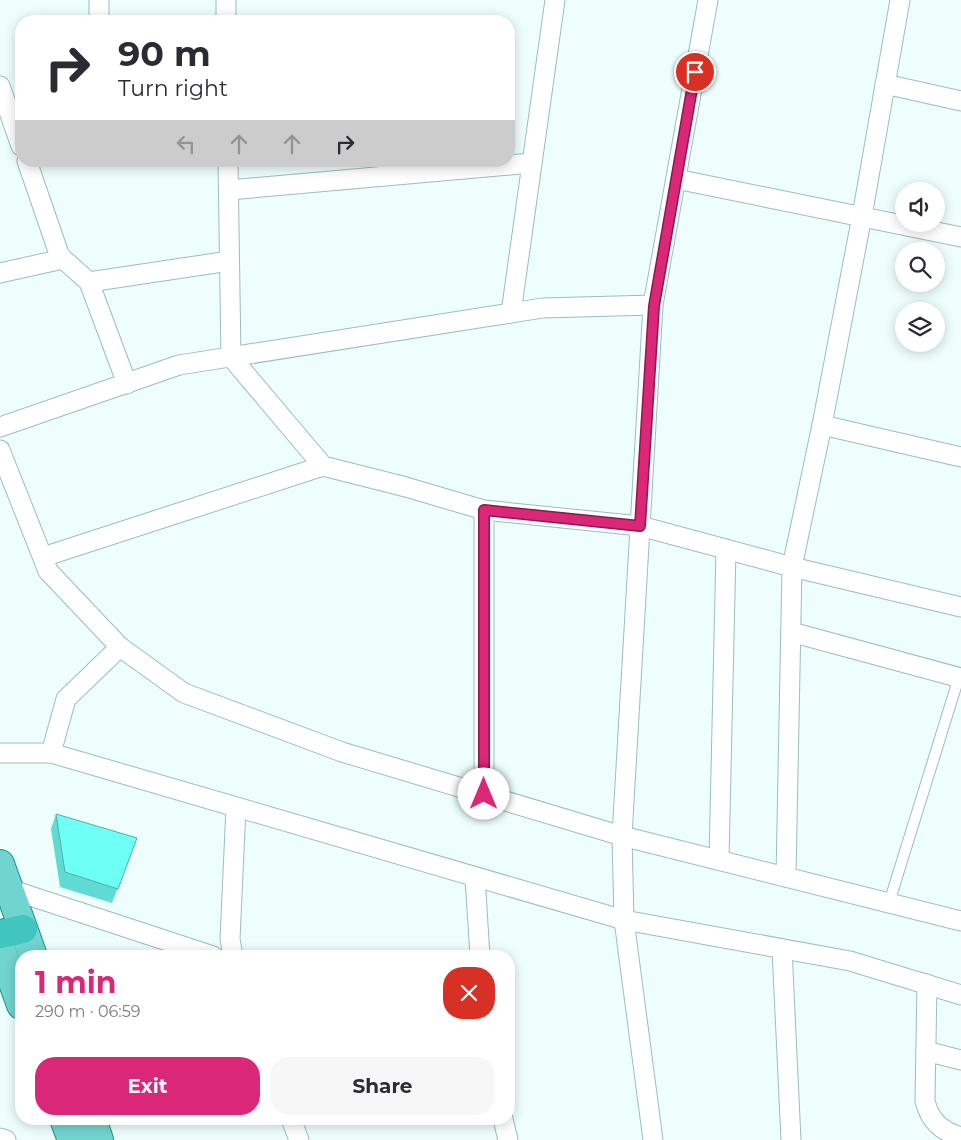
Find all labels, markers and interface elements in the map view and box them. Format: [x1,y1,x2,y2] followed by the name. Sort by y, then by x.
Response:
[118,32,211,75] text: 90 m
[35,35,100,100] icon: right
[674,51,716,93] pin
[681,58,709,86] icon: arrive
[118,75,228,102] text: Turn right
[172,130,200,158] icon: left
[225,130,253,158] icon: ahead
[278,130,306,158] icon: ahead
[331,130,359,158] icon: right
[895,182,945,352] map controls
[895,182,945,232] button: sound
[895,242,945,292] button: search
[895,302,945,352] button: layers
[457,767,509,819] position arrow
[35,964,116,1001] text: 1 min
[443,967,495,1019] button: close
[35,1002,141,1021] text: 290 m · 06:59
[35,1057,260,1115] button: Exit
[270,1057,495,1115] button: Share

